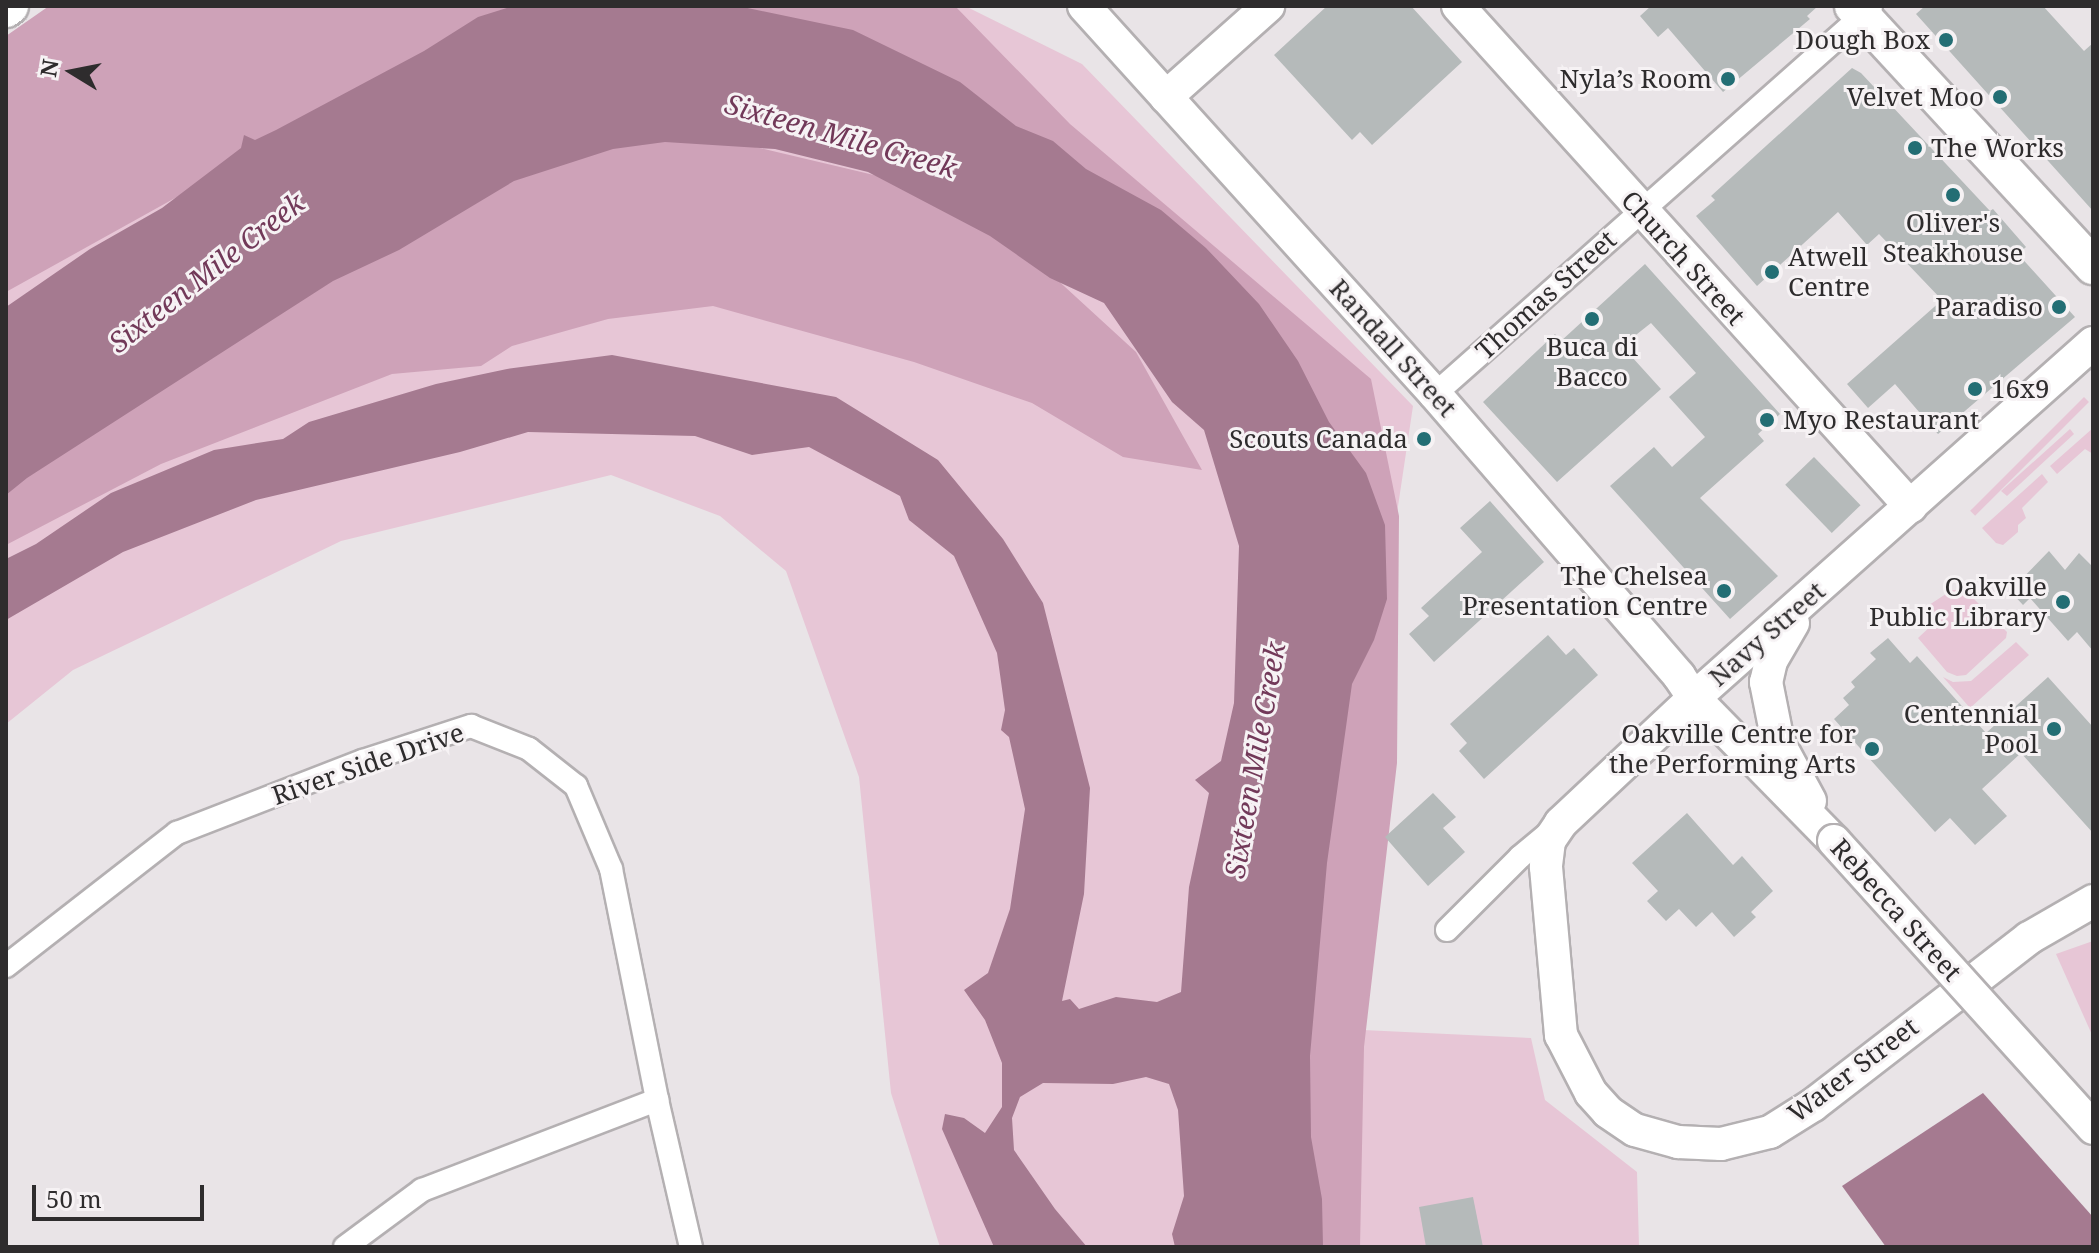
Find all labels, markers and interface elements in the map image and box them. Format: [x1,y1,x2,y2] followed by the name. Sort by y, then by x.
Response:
[1795,24,1930,56] place label: Dough Box
[1937,31,1955,49] marker: Dough Box
[32,32,112,112] north arrow
[32,57,65,79] text: N
[1559,63,1712,95] place label: Nyla’s Room
[1719,70,1737,88] marker: Nyla’s Room
[1847,81,1984,113] place label: Velvet Moo
[721,86,961,184] water label: Sixteen Mile Creek
[1991,88,2009,106] marker: Velvet Moo
[1931,132,2064,164] place label: The Works
[1906,139,1924,157] marker: The Works
[1615,184,1751,332] street label: Church Street
[101,185,311,359] water label: Sixteen Mile Creek
[1944,186,1962,204] marker: Oliver's Steakhouse
[1883,207,2023,268] place label: Oliver's Steakhouse
[1470,224,1622,366] street label: Thomas Street
[1788,241,1870,302] place label: Atwell Centre
[1763,263,1781,281] marker: Atwell Centre
[1323,273,1463,423] street label: Randall Street
[1935,291,2043,323] place label: Paradiso
[2050,298,2068,316] marker: Paradiso
[1583,310,1601,328] marker: Buca di Bacco
[1546,331,1638,392] place label: Buca di Bacco
[1991,373,2050,405] place label: 16x9
[1966,380,1984,398] marker: 16x9
[1783,404,1979,436] place label: Myo Restaurant
[1758,411,1776,429] marker: Myo Restaurant
[1229,423,1408,455] place label: Scouts Canada
[1415,430,1433,448] marker: Scouts Canada
[1462,560,1708,622] place label: The Chelsea Presentation Centre
[1869,571,2047,632] place label: Oakville Public Library
[1703,575,1831,693] street label: Navy Street
[1715,582,1733,600] marker: The Chelsea Presentation Centre
[2054,593,2072,611] marker: Oakville Public Library
[1217,639,1291,881] water label: Sixteen Mile Creek
[1904,698,2038,760] place label: Centennial Pool
[268,717,468,811] street label: River Side Drive
[1609,718,1856,780] place label: Oakville Centre for the Performing Arts
[2045,720,2063,738] marker: Centennial Pool
[1863,740,1881,758] marker: Oakville Centre for the Performing Arts
[1824,833,1968,987] street label: Rebecca Street
[1782,1011,1924,1129] street label: Water Street
[36,1169,208,1219] scale bar
[46,1182,102,1215] text: 50 m

